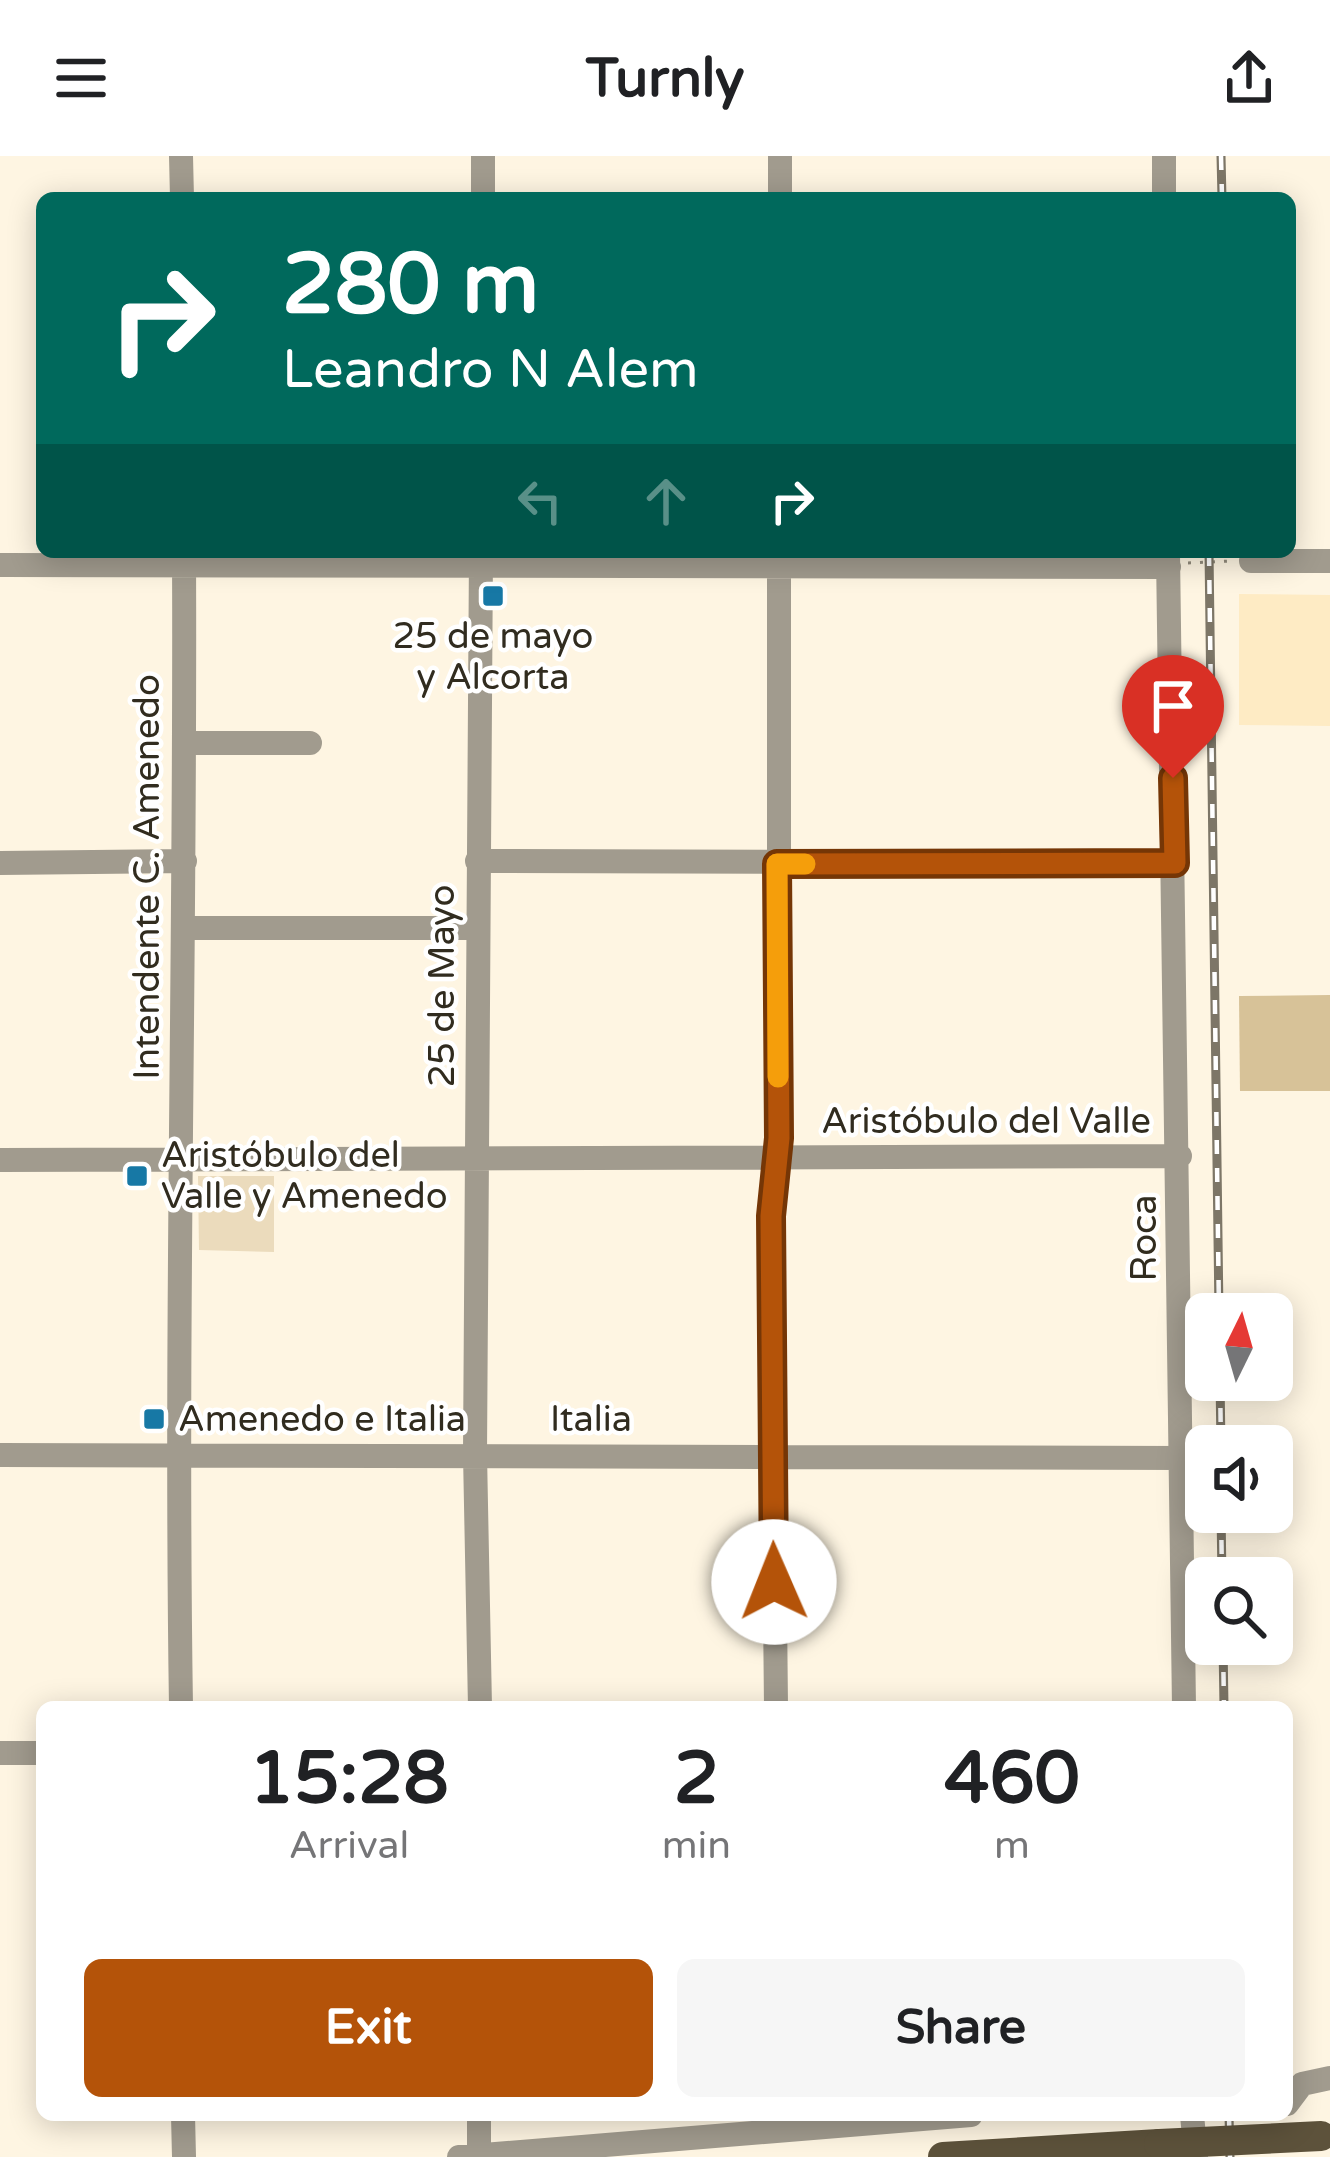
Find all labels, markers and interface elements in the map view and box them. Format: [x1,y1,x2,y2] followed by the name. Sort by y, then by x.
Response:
[48,45,114,111] icon: menu
[1216,45,1282,111] icon: share
[586,46,744,111] text: Turnly
[282,235,539,336] text: 280 m
[84,240,240,396] icon: right
[282,337,699,402] text: Leandro N Alem
[507,468,573,534] icon: left
[633,468,699,534] icon: ahead
[759,468,825,534] icon: right
[480,583,506,609] marker: 25 de mayo y Alcorta
[393,615,593,699] place label: 25 de mayo y Alcorta
[1122,655,1224,778] pin
[1140,673,1206,739] icon: arrive
[126,674,169,1080] street label: Intendente C. Amenedo
[421,885,464,1087] street label: 25 de Mayo
[821,1100,1151,1143] street label: Aristóbulo del Valle
[161,1134,448,1218] place label: Aristóbulo del Valle y Amenedo
[124,1163,150,1189] marker: Aristóbulo del Valle y Amenedo
[1123,1195,1166,1281] street label: Roca
[1185,1293,1293,1401] north arrow
[1185,1293,1293,1665] map controls
[178,1398,466,1441] place label: Amenedo e Italia
[550,1398,632,1441] street label: Italia
[141,1406,167,1432] marker: Amenedo e Italia
[1185,1425,1293,1533] button: sound
[711,1519,837,1645] position arrow
[1185,1557,1293,1665] button: search
[249,1736,449,1823] text: 15:28
[674,1736,719,1823] text: 2
[944,1736,1080,1823] text: 460
[289,1822,409,1869] text: Arrival
[662,1822,731,1869] text: min
[994,1822,1030,1869] text: m
[84,1959,653,2097] button: Exit
[677,1959,1245,2097] button: Share

